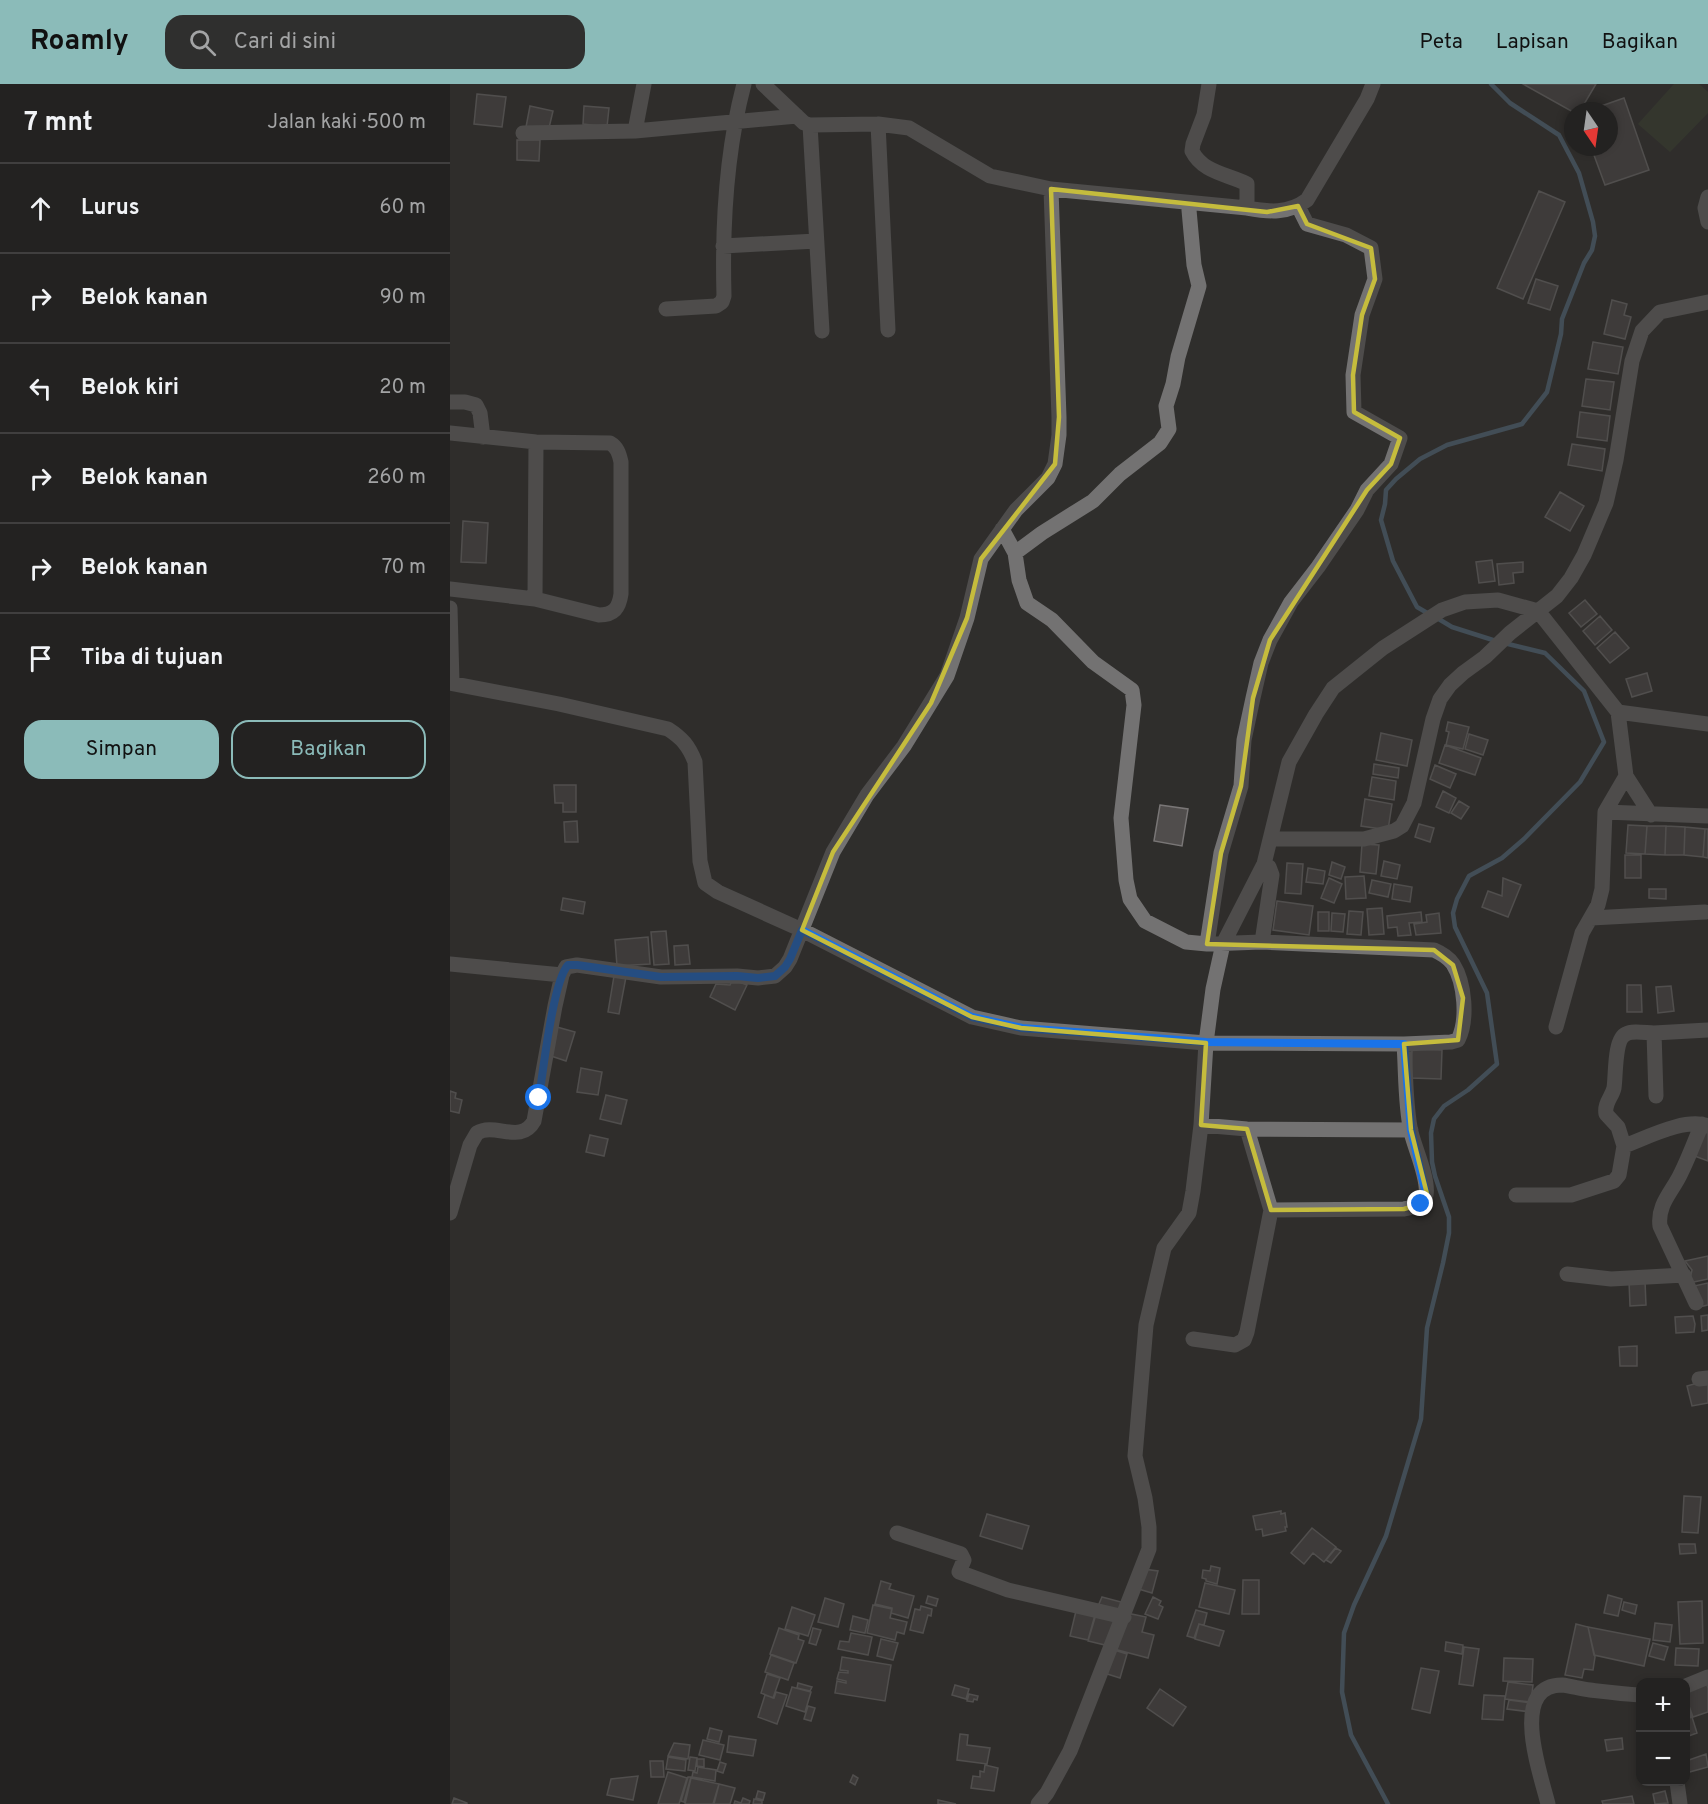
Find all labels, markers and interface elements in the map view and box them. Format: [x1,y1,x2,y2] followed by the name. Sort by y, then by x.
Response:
[165,15,585,69] search box
[30,24,129,60] text: Roamly
[186,26,219,59] icon: search
[234,29,336,56] text: Cari di sini
[1420,29,1463,56] text: Peta
[1496,29,1569,56] text: Lapisan
[1602,29,1678,56] text: Bagikan
[1564,102,1618,156] north arrow
[24,107,93,140] text: 7 mnt
[267,110,426,136] text: Jalan kaki · 500 m
[24,192,57,225] icon: ahead
[81,195,140,222] text: Lurus
[380,195,426,221] text: 60 m
[24,282,57,315] icon: right
[81,285,208,312] text: Belok kanan
[380,285,426,311] text: 90 m
[24,372,57,405] icon: left
[81,375,179,402] text: Belok kiri
[379,375,426,401] text: 20 m
[24,462,57,495] icon: right
[81,465,208,492] text: Belok kanan
[367,465,426,491] text: 260 m
[24,552,57,585] icon: right
[81,555,208,582] text: Belok kanan
[382,555,426,581] text: 70 m
[24,642,57,675] icon: arrive
[81,645,223,672] text: Tiba di tujuan
[24,720,219,779] button: Simpan
[231,720,426,779] button: Bagikan
[525,1084,551,1110] route start
[1407,1190,1433,1216] route end
[1636,1678,1690,1786] map controls
[1636,1678,1690,1732] button: +
[1636,1732,1690,1786] button: −

